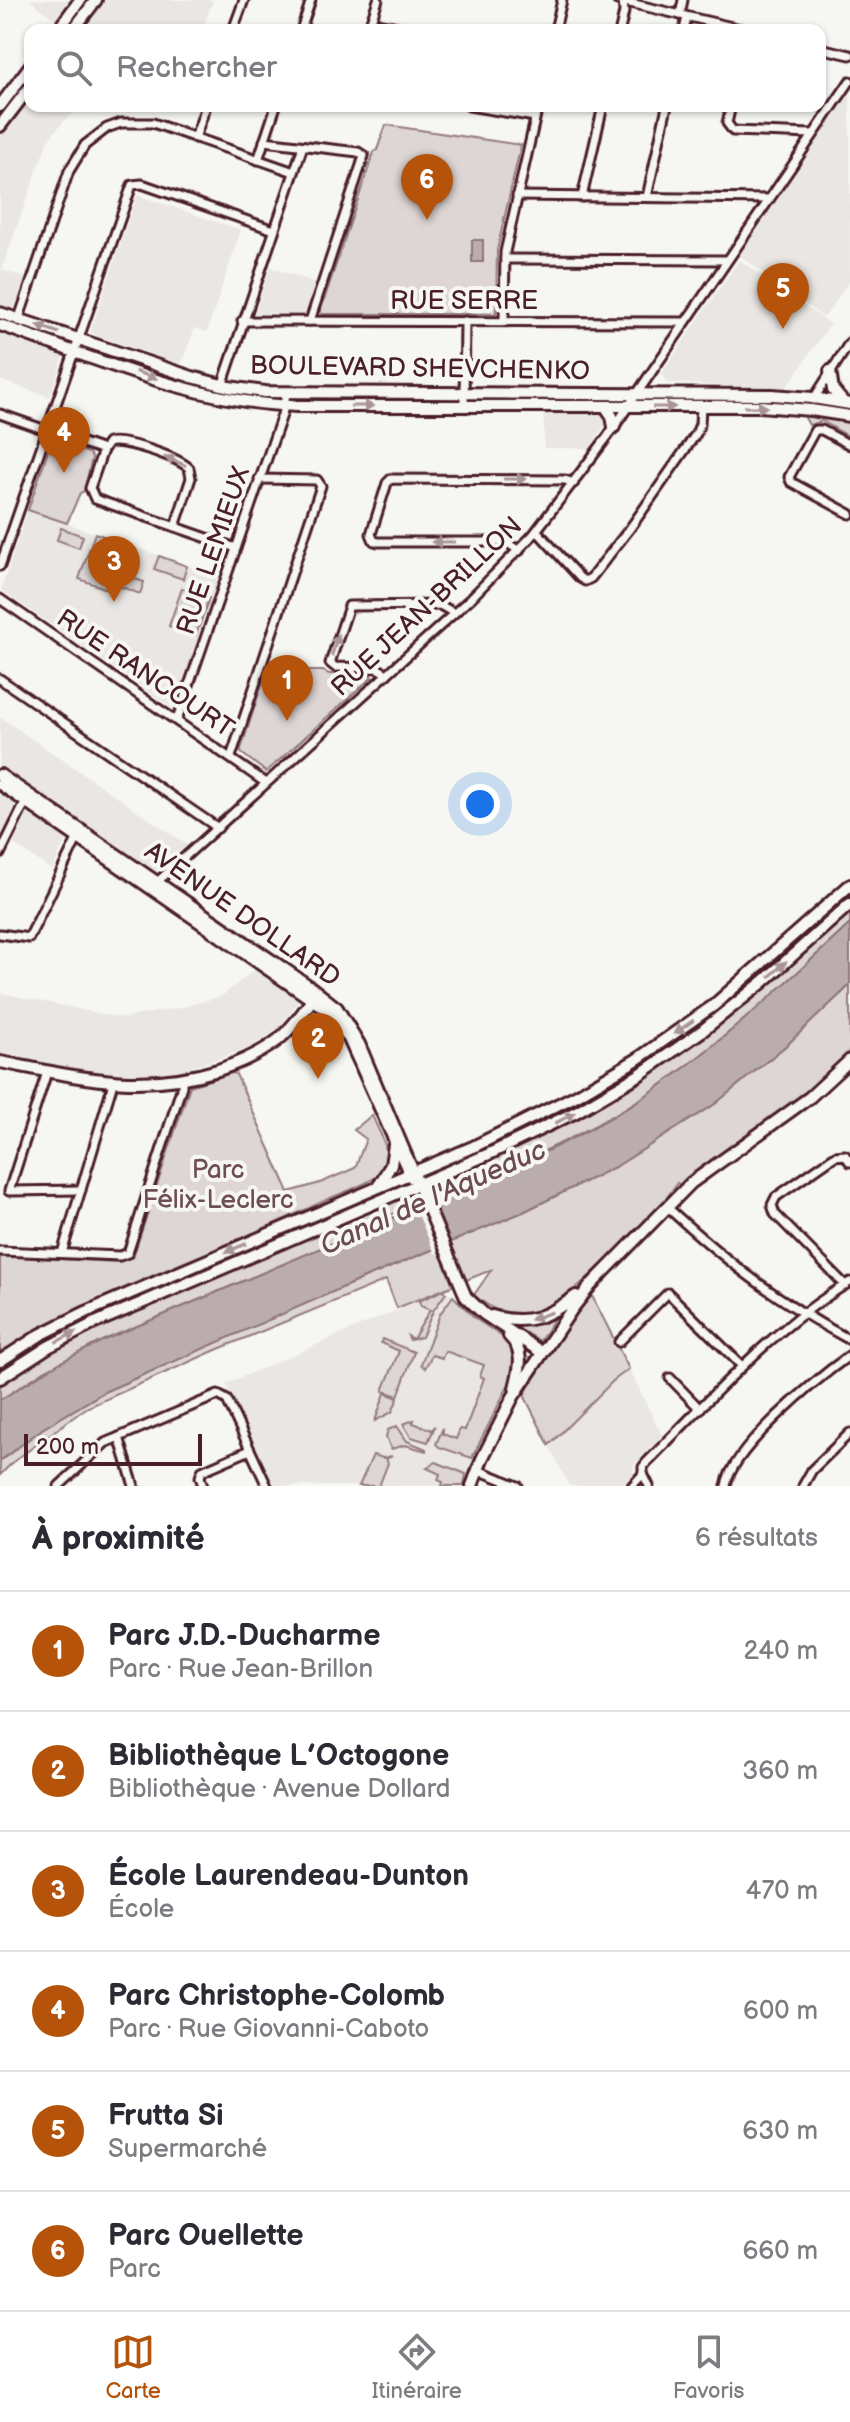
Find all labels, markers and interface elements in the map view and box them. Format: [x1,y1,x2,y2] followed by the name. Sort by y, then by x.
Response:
[24,24,826,112] search box
[52,46,96,90] icon: search
[116,50,277,86] text: Rechercher
[401,154,453,220] pin: 6
[757,263,809,329] pin: 5
[390,286,538,317] street label: RUE SERRE
[36,322,60,335] one-way arrow
[250,351,590,387] street label: BOULEVARD SHEVCHENKO
[134,370,158,382] one-way arrow
[350,400,375,412] one-way arrow
[744,400,769,413] one-way arrow
[652,401,677,413] one-way arrow
[38,407,90,473] pin: 4
[163,455,187,468] one-way arrow
[171,463,257,639] street label: RUE LEMIEUX
[503,473,528,485] one-way arrow
[325,511,529,703] street label: RUE JEAN-BRILLON
[88,536,140,602] pin: 3
[430,536,455,548] one-way arrow
[51,603,240,745] street label: RUE RANCOURT
[329,633,341,657] one-way arrow
[261,655,313,721] pin: 1
[460,784,500,824] your location
[138,836,346,994] street label: AVENUE DOLLARD
[768,961,787,979] one-way arrow
[292,1013,344,1079] pin: 2
[674,1019,695,1034] one-way arrow
[554,1111,576,1125] one-way arrow
[315,1133,551,1263] water label: Canal de l'Aqueduc
[142,1155,294,1216] park label: Parc Félix-Leclerc
[224,1241,248,1254] one-way arrow
[529,1311,553,1323] one-way arrow
[55,1331,78,1344] one-way arrow
[24,1430,202,1466] scale bar
[36,1434,99,1461] text: 200 m
[32,1518,205,1559] text: À proximité
[695,1523,818,1554] text: 6 résultats
[108,1618,380,1654] text: Parc J.D.-Ducharme
[53,1636,63,1667] text: 1
[743,1636,818,1667] text: 240 m
[108,1654,373,1685] text: Parc · Rue Jean-Brillon
[108,1738,449,1774] text: Bibliothèque L’Octogone
[50,1756,66,1787] text: 2
[742,1756,818,1787] text: 360 m
[108,1774,450,1805] text: Bibliothèque · Avenue Dollard
[108,1858,469,1894] text: École Laurendeau-Dunton
[50,1876,66,1907] text: 3
[746,1876,818,1907] text: 470 m
[108,1894,174,1925] text: École
[108,1978,445,2014] text: Parc Christophe-Colomb
[50,1996,66,2027] text: 4
[743,1996,818,2027] text: 600 m
[108,2014,429,2045] text: Parc · Rue Giovanni-Caboto
[108,2098,224,2134] text: Frutta Si
[50,2116,66,2147] text: 5
[742,2116,818,2147] text: 630 m
[108,2134,267,2165] text: Supermarché
[108,2218,304,2254] text: Parc Ouellette
[50,2236,66,2267] text: 6
[742,2236,818,2267] text: 660 m
[108,2254,161,2285] text: Parc
[105,2330,161,2405] tab: Carte
[372,2330,462,2405] tab: Itinéraire
[673,2330,745,2405] tab: Favoris

